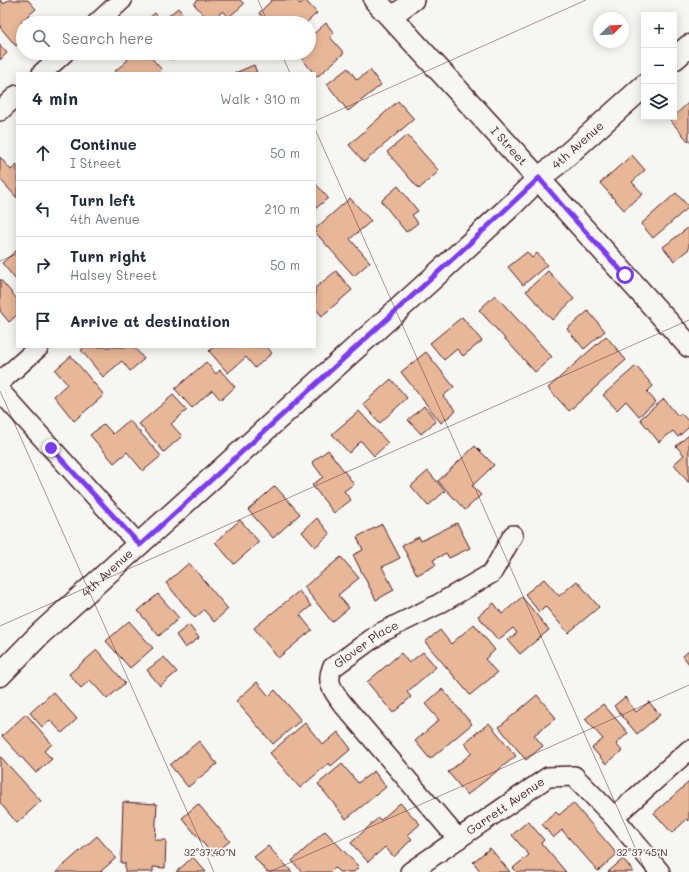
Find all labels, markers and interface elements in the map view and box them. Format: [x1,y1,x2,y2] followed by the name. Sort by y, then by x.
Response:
[593,12,629,48] north arrow
[641,12,677,120] map controls
[641,12,677,48] button: +
[16,16,316,60] search box
[30,27,52,49] icon: search
[62,28,153,48] text: Search here
[641,48,677,84] button: −
[641,84,677,120] button: layers
[32,87,78,109] text: 4 min
[220,90,300,107] text: Walk · 310 m
[548,117,606,172] street label: 4th Avenue
[488,123,531,168] street label: I Street
[70,134,137,154] text: Continue
[32,142,54,164] icon: ahead
[270,144,300,161] text: 50 m
[70,154,121,171] text: I Street
[70,190,135,210] text: Turn left
[32,198,54,220] icon: left
[264,200,300,217] text: 210 m
[70,210,140,227] text: 4th Avenue
[70,246,147,266] text: Turn right
[32,254,54,276] icon: right
[270,256,300,273] text: 50 m
[70,266,157,283] text: Halsey Street
[616,266,634,284] route start
[32,310,54,332] icon: arrive
[70,311,230,331] text: Arrive at destination
[42,439,60,457] route end
[77,545,136,600] street label: 4th Avenue
[330,616,401,671] street label: Glover Place
[463,773,547,838] street label: Garrett Avenue
[184,845,236,859] text: 32°37'40"N
[616,845,668,859] text: 32°37'45"N

